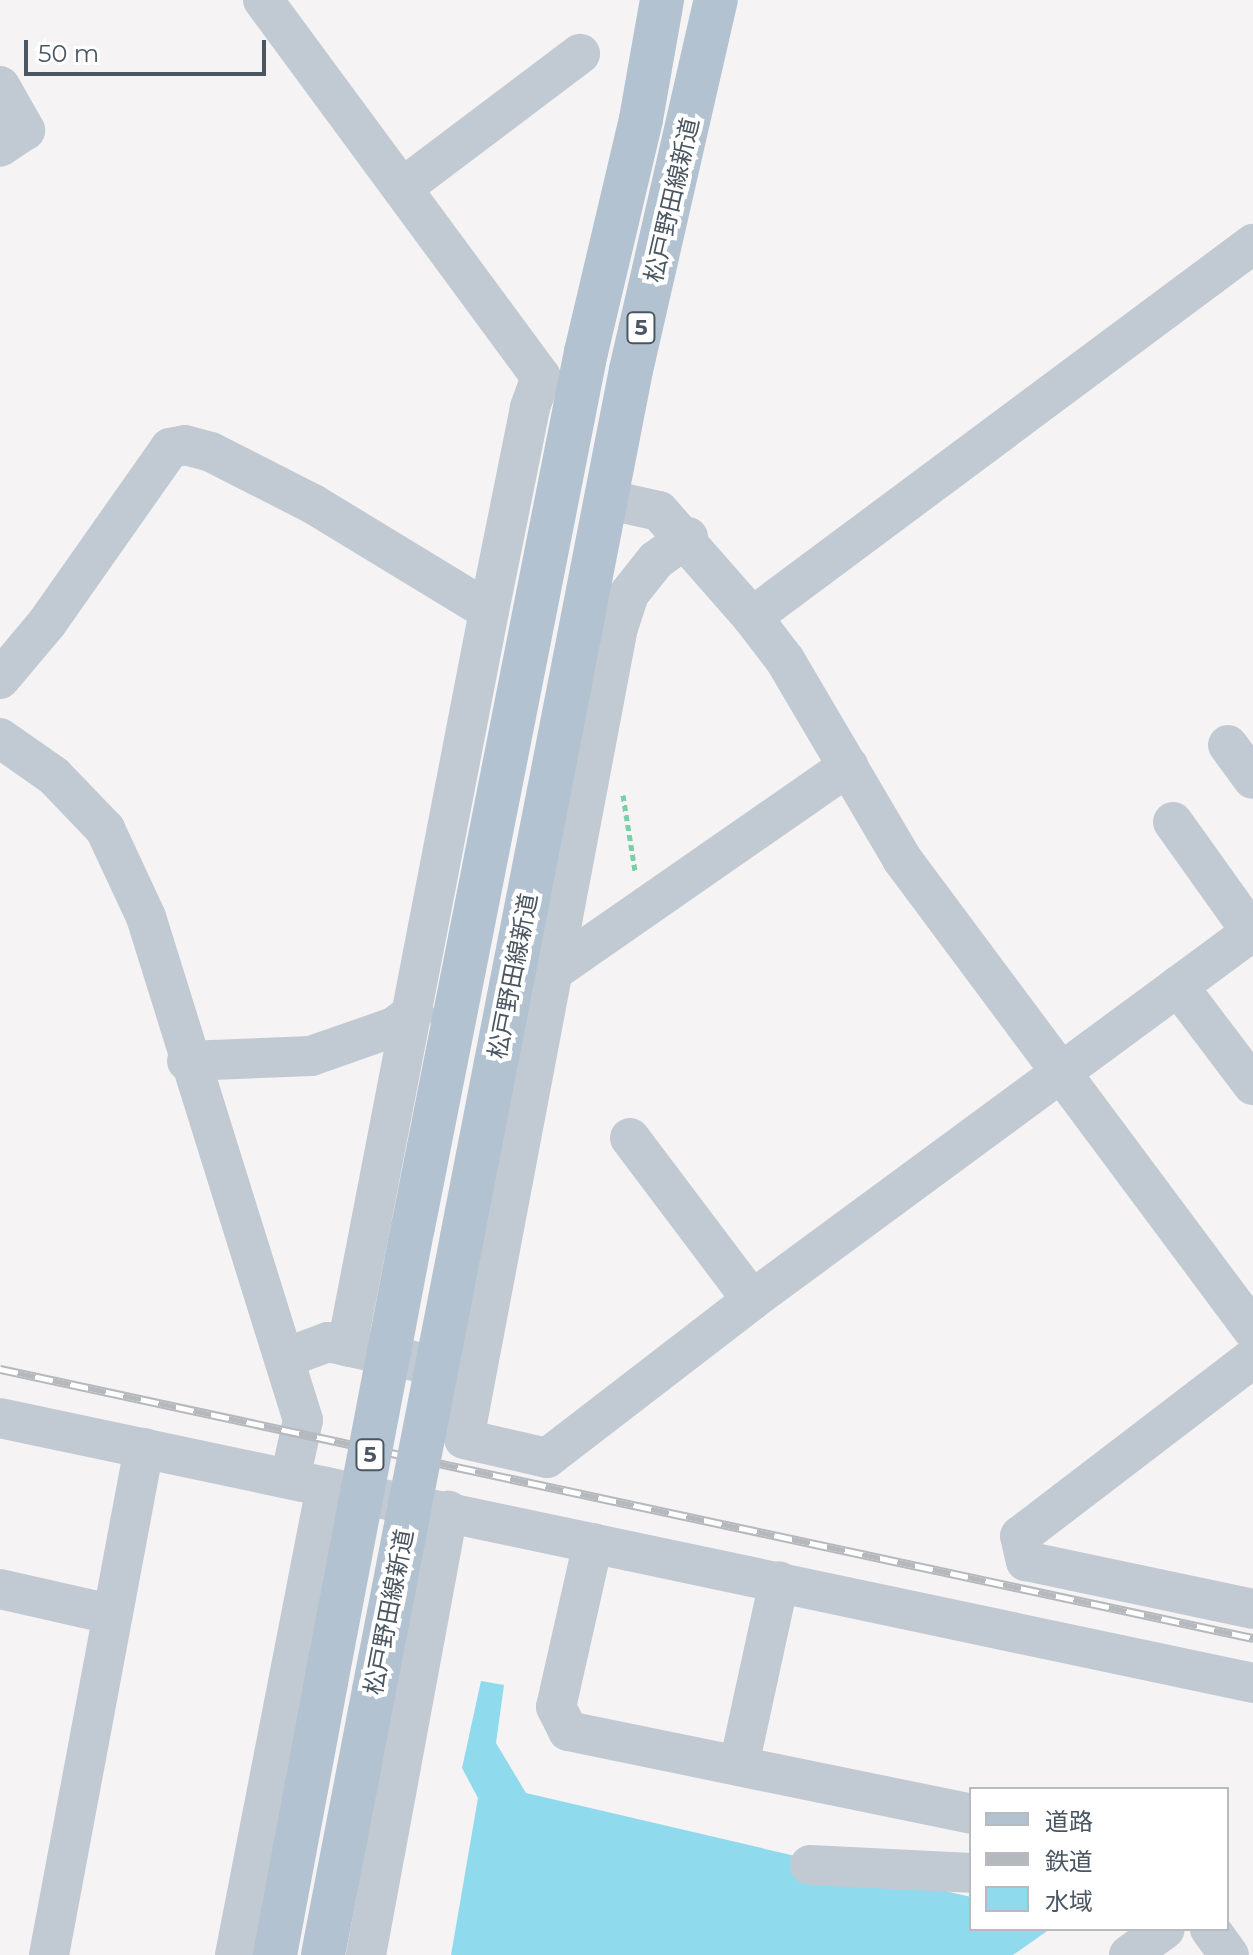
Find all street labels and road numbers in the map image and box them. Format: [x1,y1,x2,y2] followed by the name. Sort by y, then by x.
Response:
[639,115,705,285] street label: 松戸野田線新道
[625,310,657,346] road number: 5
[483,891,543,1061] street label: 松戸野田線新道
[354,1437,386,1473] road number: 5
[359,1527,419,1697] street label: 松戸野田線新道

